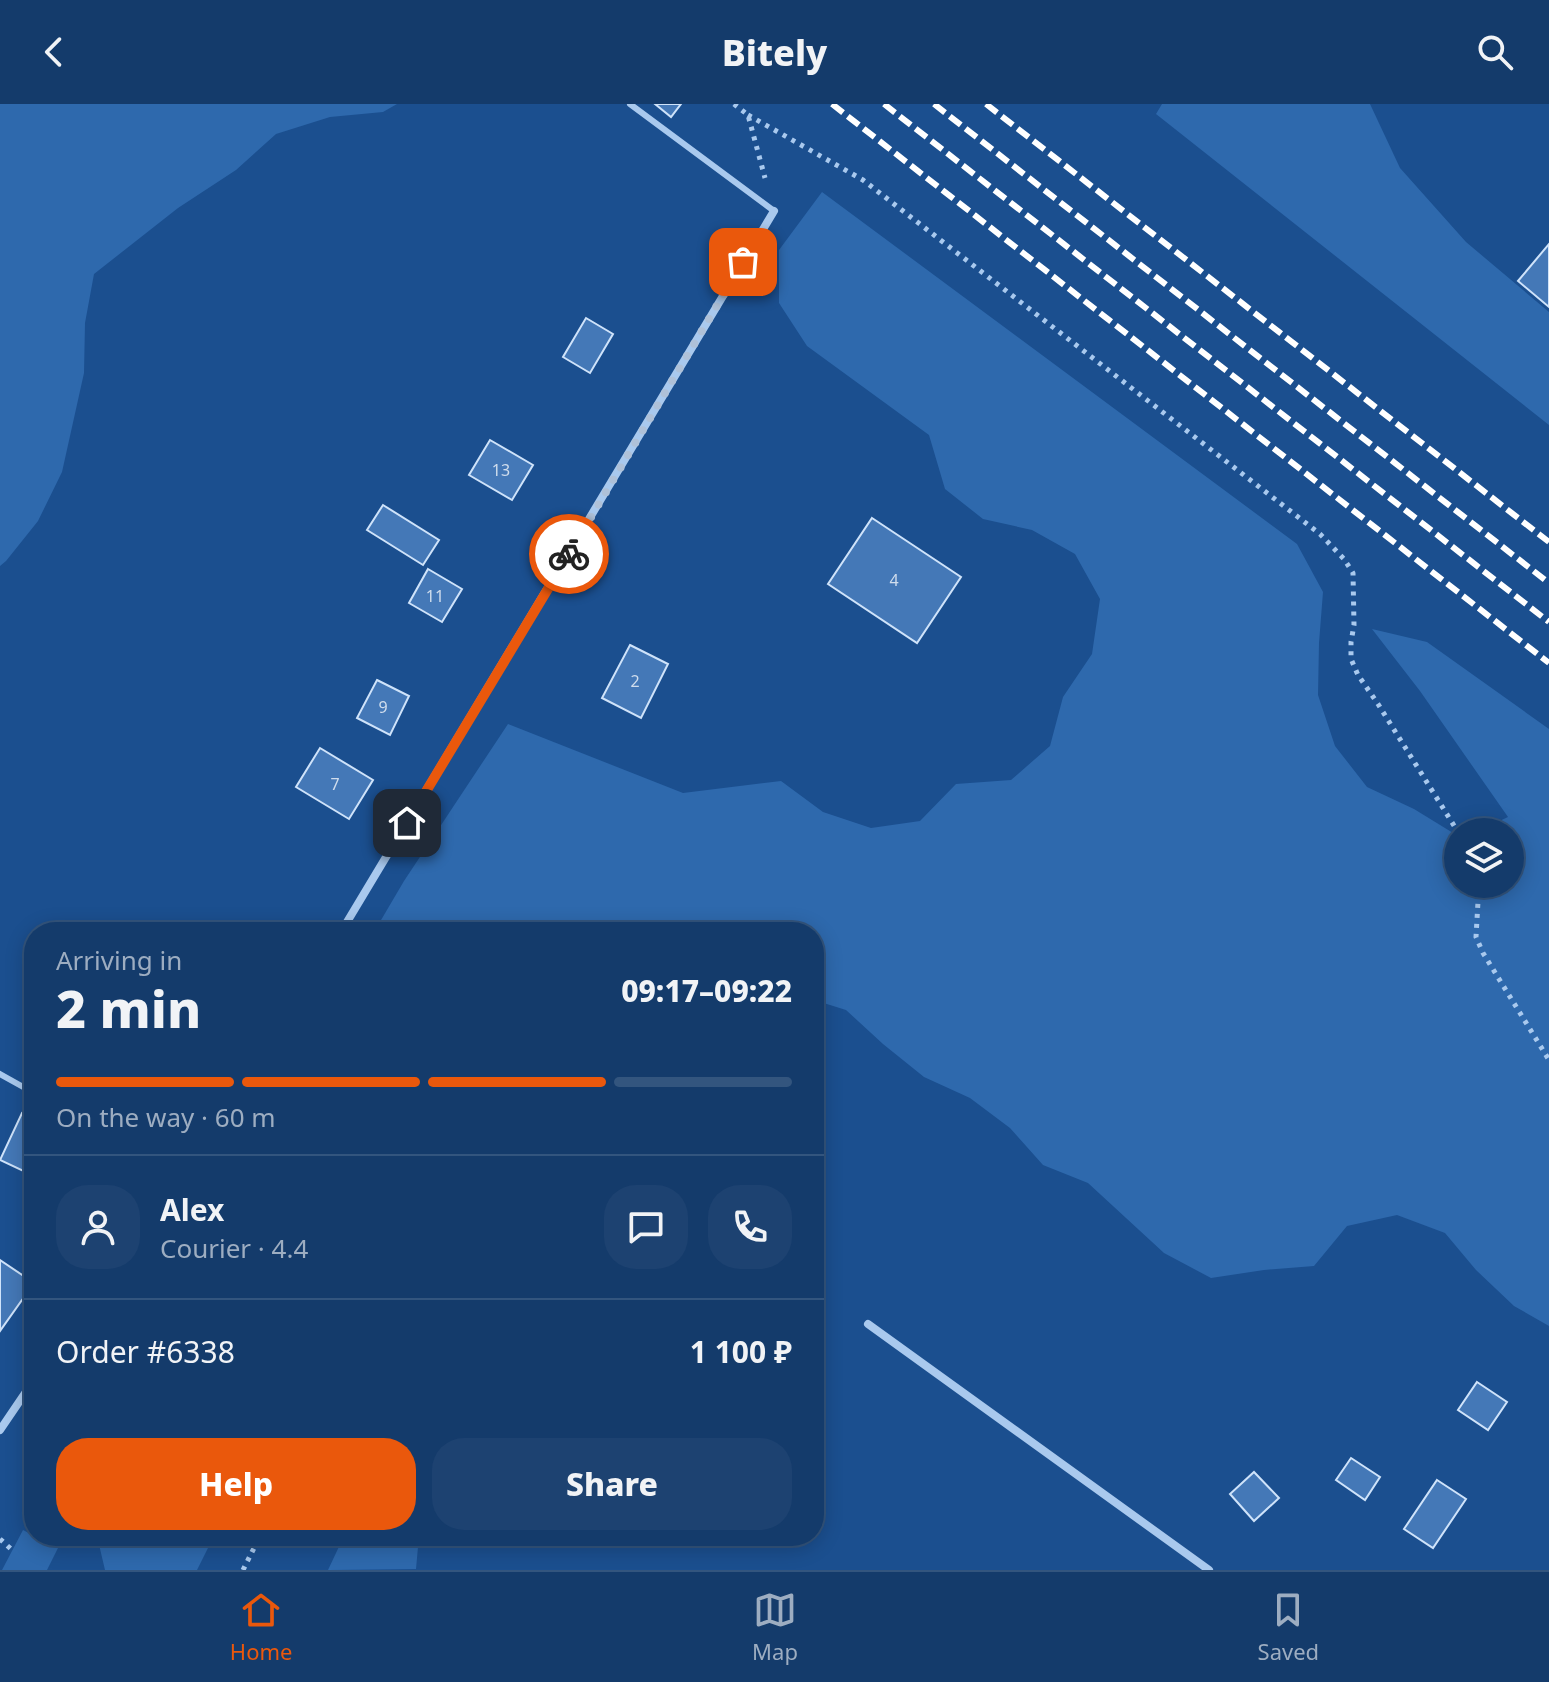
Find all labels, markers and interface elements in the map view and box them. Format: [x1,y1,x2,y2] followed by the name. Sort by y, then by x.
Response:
[722,28,827,77] text: Bitely
[32,30,76,74] icon: back
[1473,30,1517,74] icon: search
[709,228,777,296] pin
[721,240,765,284] icon: bag
[492,459,510,481] house number: 13
[529,514,609,594] courier
[547,532,591,576] icon: bike
[889,569,899,591] house number: 4
[426,585,444,607] house number: 11
[630,670,640,692] house number: 2
[378,696,388,718] house number: 9
[330,773,340,795] house number: 7
[373,789,441,857] pin
[385,801,429,845] icon: home
[1444,818,1524,898] map controls
[1444,818,1524,898] button: layers
[56,942,182,978] text: Arriving in
[621,970,792,1011] text: 09:17–09:22
[56,972,201,1043] text: 2 min
[56,1099,276,1135] text: On the way · 60 m
[56,1185,140,1269] button: person
[604,1185,688,1269] button: chat
[708,1185,792,1269] button: phone
[160,1189,224,1230] text: Alex
[160,1230,308,1266] text: Courier · 4.4
[56,1331,235,1372] text: Order #6338
[690,1331,792,1372] text: 1 100 ₽
[56,1438,416,1530] button: Help
[432,1438,792,1530] button: Share
[230,1588,292,1666] tab: Home
[752,1588,798,1666] tab: Map
[1258,1588,1319,1666] tab: Saved

